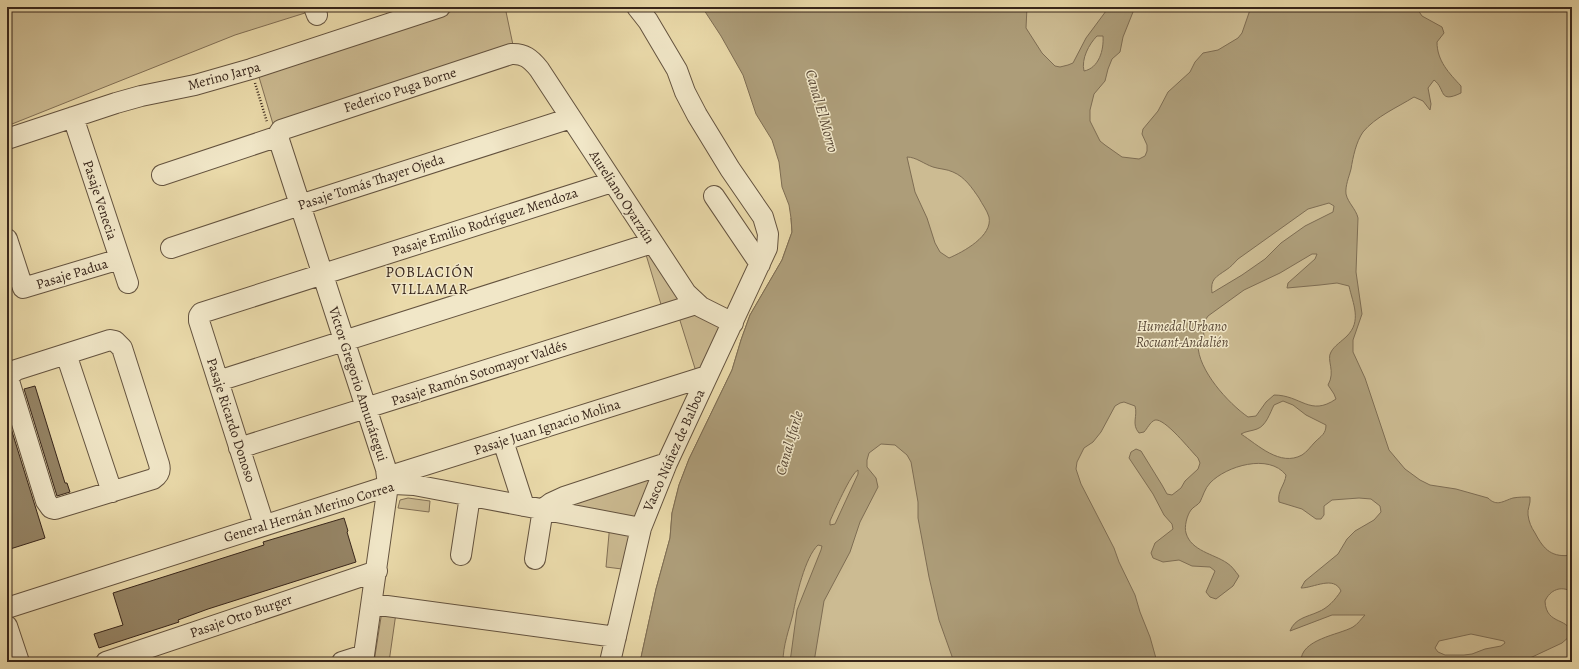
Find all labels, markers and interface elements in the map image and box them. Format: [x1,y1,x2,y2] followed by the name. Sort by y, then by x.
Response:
[186,57,263,95] street label: Merino Jarpa
[341,63,459,117] street label: Federico Puga Borne
[801,67,843,155] water label: Canal El Morro
[584,146,659,248] street label: Aureliano Oyarzún
[295,149,447,215] street label: Pasaje Tomás Thayer Ojeda
[78,158,122,243] street label: Pasaje Venecia
[390,183,581,261] street label: Pasaje Emilio Rodríguez Mendoza
[34,254,111,294] street label: Pasaje Padua
[385,262,475,299] district label: POBLACIÓN VILLAMAR
[324,303,392,464] street label: Víctor Gregorio Amunátegui
[1136,317,1228,352] park label: Humedal Urbano Rocuant-Andalién
[389,336,569,410] street label: Pasaje Ramón Sotomayor Valdés
[202,355,260,485] street label: Pasaje Ricardo Donoso
[638,386,710,515] street label: Vasco Núñez de Balboa
[471,394,623,460] street label: Pasaje Juan Ignacio Molina
[770,408,808,478] water label: Canal Ifarle
[222,477,397,547] street label: General Hernán Merino Correa
[187,589,295,642] street label: Pasaje Otto Burger

